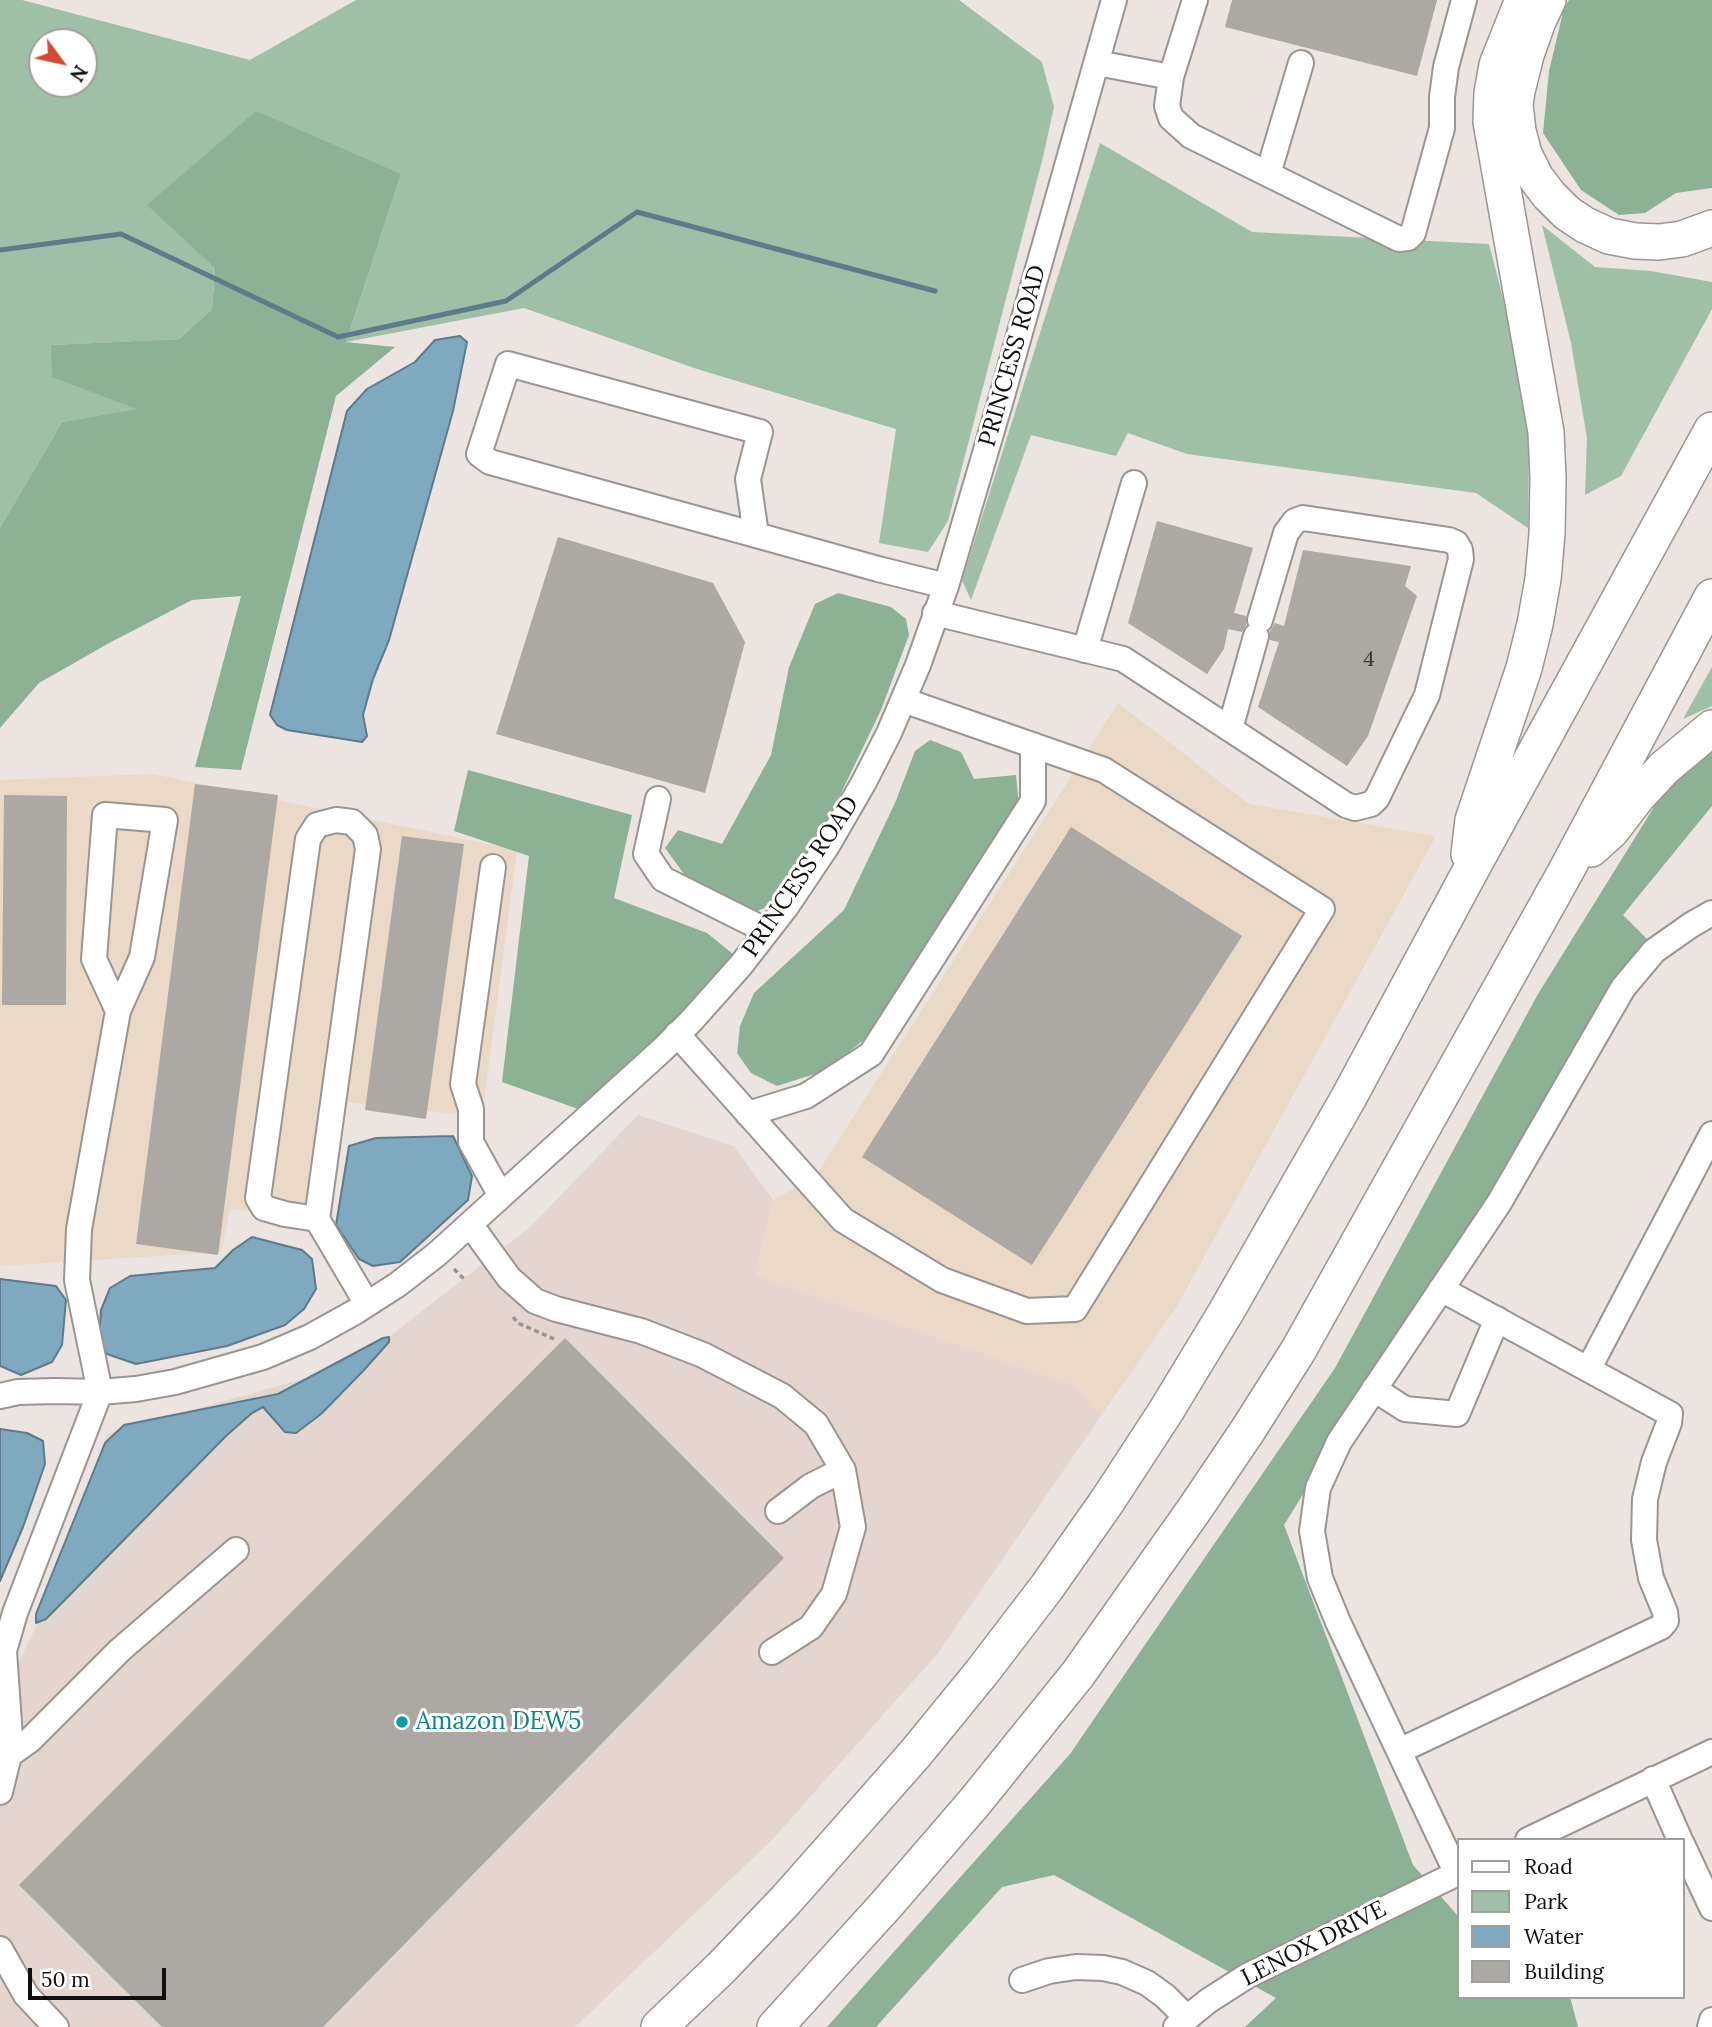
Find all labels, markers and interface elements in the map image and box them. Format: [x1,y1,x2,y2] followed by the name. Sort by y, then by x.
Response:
[28,28,98,98] north arrow
[65,61,93,86] text: N
[973,262,1053,450] street label: PRINCESS ROAD
[1363,647,1375,673] house number: 4
[737,791,865,963] street label: PRINCESS ROAD
[416,1708,581,1736] place label: Amazon DEW5
[394,1714,410,1730] marker: Amazon DEW5
[1456,1838,1684,1999] legend
[1524,1853,1573,1880] text: Road
[1524,1888,1568,1915] text: Park
[1237,1895,1391,1993] street label: LENOX DRIVE
[1524,1923,1583,1950] text: Water
[32,1954,170,1998] scale bar
[1524,1958,1604,1985] text: Building
[41,1966,90,1993] text: 50 m

